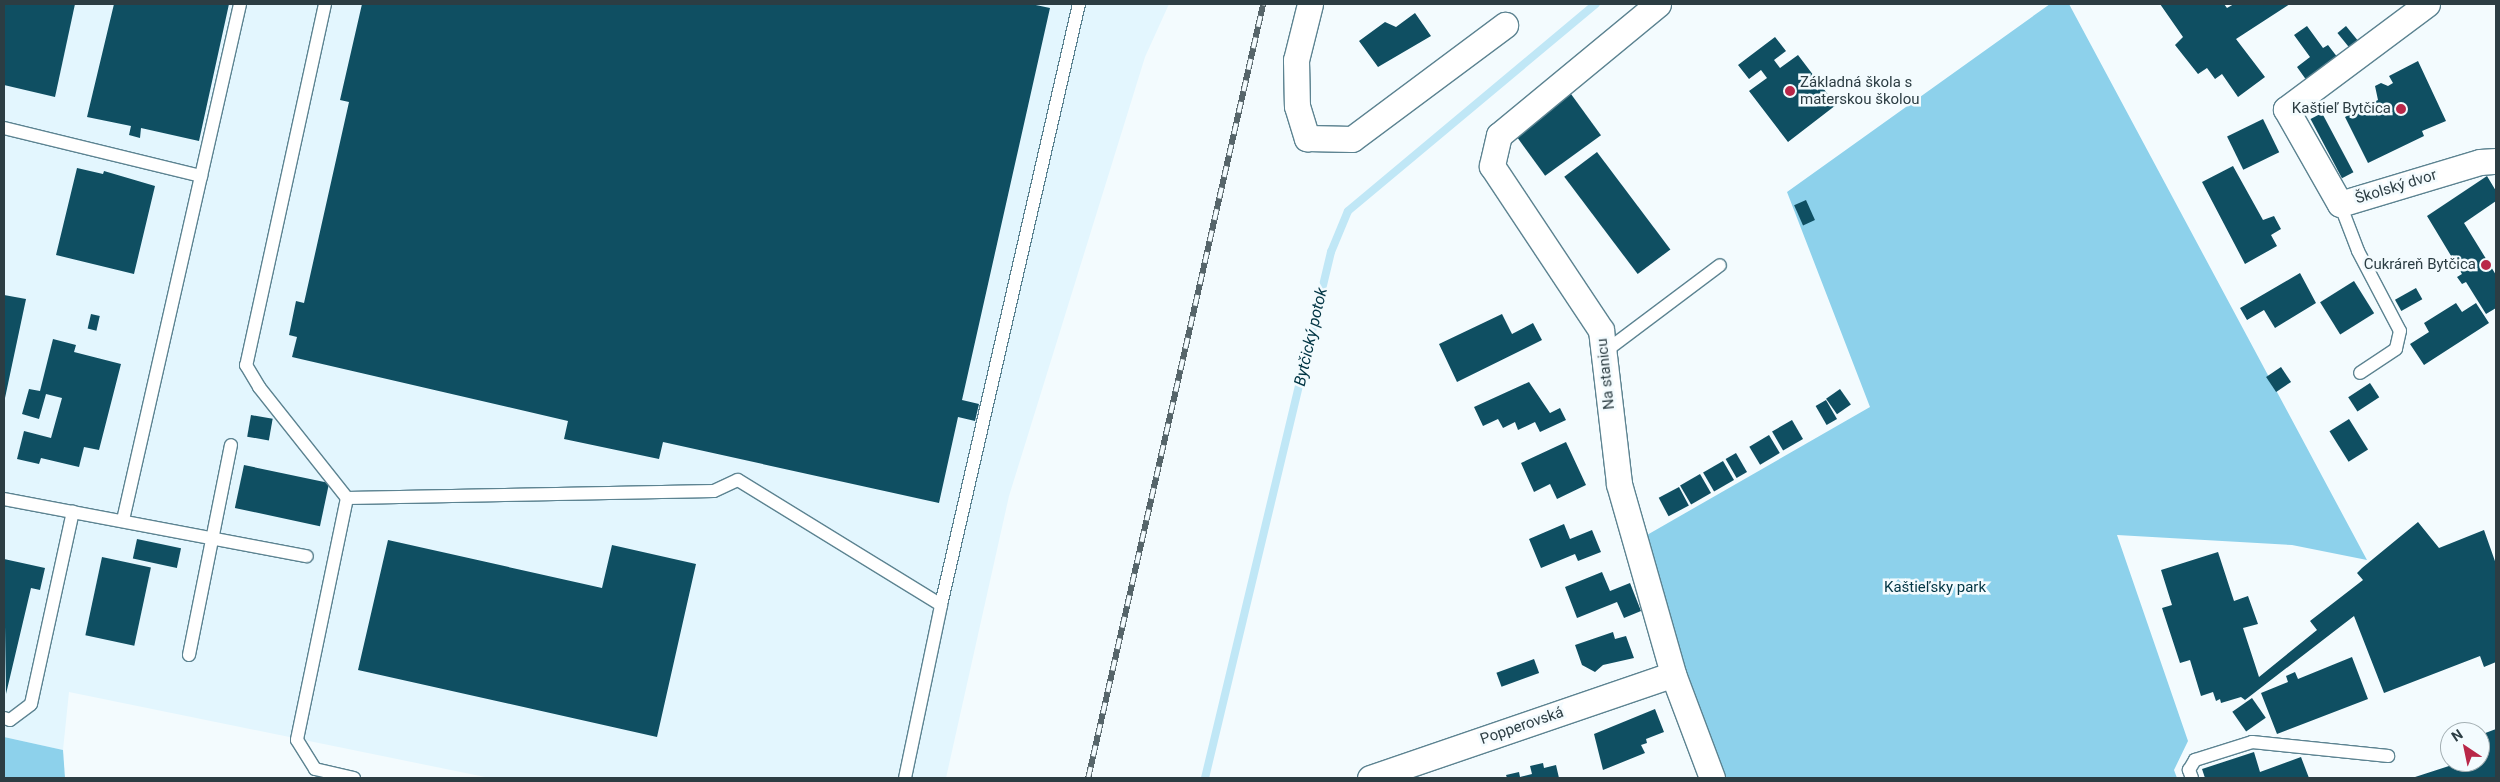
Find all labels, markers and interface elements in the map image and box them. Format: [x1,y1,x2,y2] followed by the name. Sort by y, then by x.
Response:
[1800,73,1920,108] place label: Základná škola s materskou školou
[1784,85,1796,97] marker: Základná škola s materskou školou
[2292,100,2391,118] place label: Kaštieľ Bytčica
[2395,103,2407,115] marker: Kaštieľ Bytčica
[2353,166,2439,208] street label: Školský dvor
[2364,256,2476,274] place label: Cukráreň Bytčica
[2480,259,2492,271] marker: Cukráreň Bytčica
[1290,286,1332,388] water label: Bytčický potok
[1593,338,1619,410] street label: Na stanicu
[1884,579,1986,597] park label: Kaštieľsky park
[1478,703,1566,749] street label: Popperovská
[2440,722,2490,772] north arrow
[2449,726,2466,745] text: N

